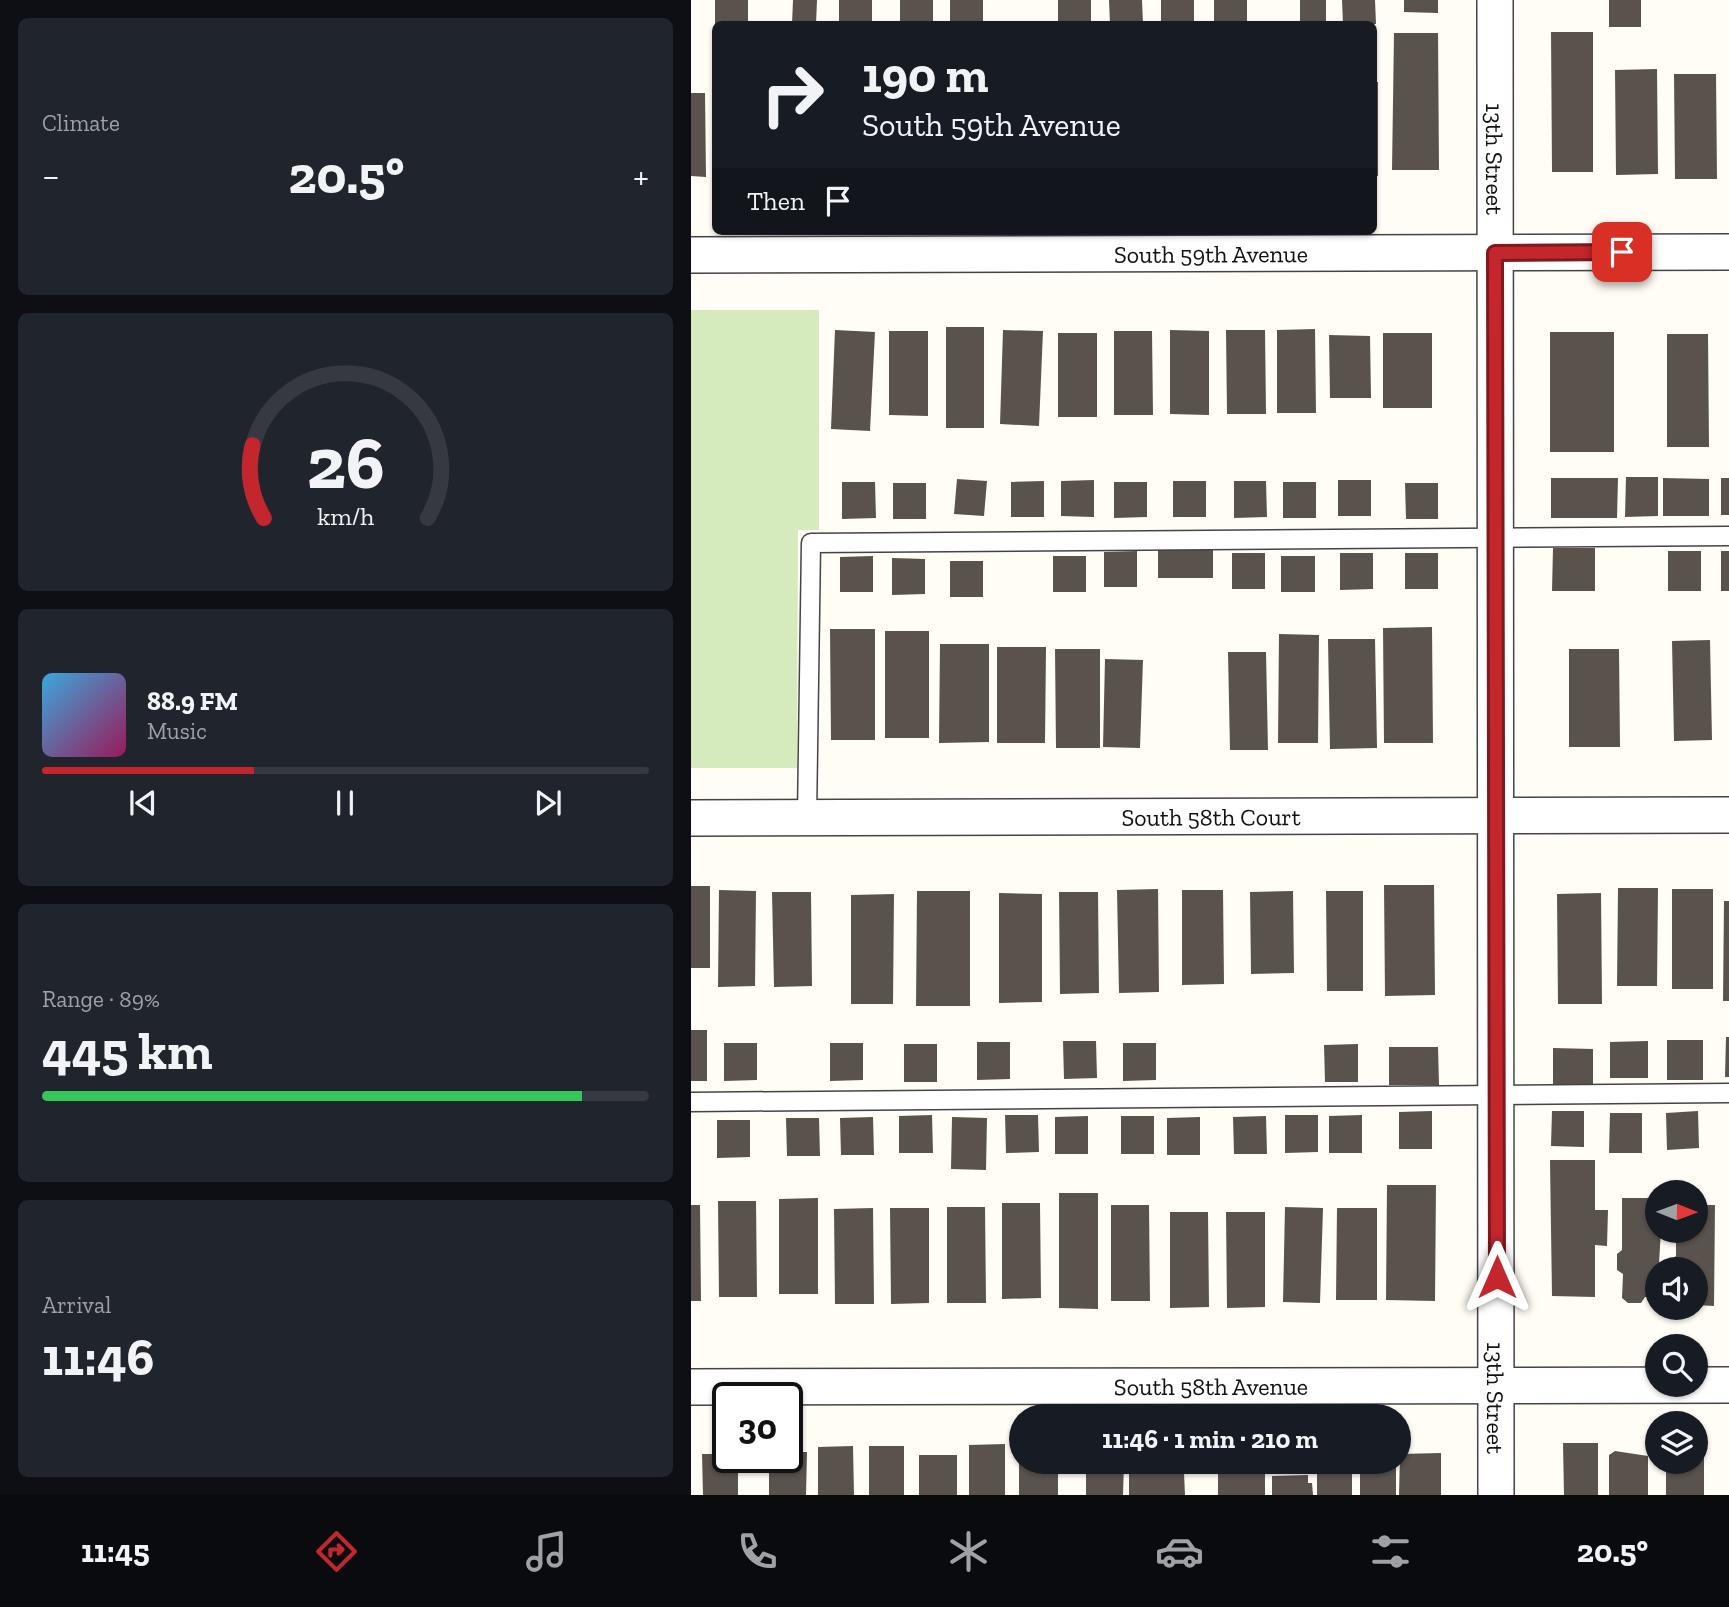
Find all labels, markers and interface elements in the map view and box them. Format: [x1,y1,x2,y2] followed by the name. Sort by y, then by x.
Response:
[862,46,988,105] text: 190 m
[747,49,838,140] icon: right
[1481,103,1510,215] street label: 13th Street
[862,106,1121,144] text: South 59th Avenue
[42,109,120,137] text: Climate
[289,144,404,206] text: 20.5°
[42,153,60,199] text: −
[633,153,649,199] text: +
[819,182,857,220] icon: arrive
[747,185,805,217] text: Then
[1592,222,1652,282] pin
[1603,233,1641,271] icon: arrive
[1114,239,1308,268] street label: South 59th Avenue
[306,420,385,508] text: 26
[317,501,374,531] text: km/h
[147,685,238,717] text: 88.9 FM
[147,717,207,745] text: Music
[124,784,162,822] icon: previous
[326,784,364,822] icon: pause
[529,784,567,822] icon: next
[1121,802,1301,831] street label: South 58th Court
[42,985,160,1013] text: Range · 89%
[42,1020,212,1082] text: 445 km
[1645,1180,1708,1242] north arrow
[1645,1180,1708,1474] map controls
[1460,1240,1534,1314] position arrow
[1645,1257,1708,1320] button: sound
[42,1291,111,1319] text: Arrival
[42,1326,154,1388] text: 11:46
[1645,1334,1708,1397] button: search
[1481,1342,1510,1454] street label: 13th Street
[1114,1371,1308,1401] street label: South 58th Avenue
[712,1382,803,1473] speed limit sign: 30
[1645,1411,1708,1474] button: layers
[1102,1423,1318,1455] text: 11:46 · 1 min · 210 m
[312,1527,361,1576] icon: directions
[522,1527,571,1576] icon: music
[733,1527,782,1576] icon: phone
[944,1527,993,1576] icon: climate
[1155,1527,1204,1576] icon: car
[1366,1527,1415,1576] icon: filters
[81,1532,150,1570] text: 11:45
[1577,1532,1648,1570] text: 20.5°

